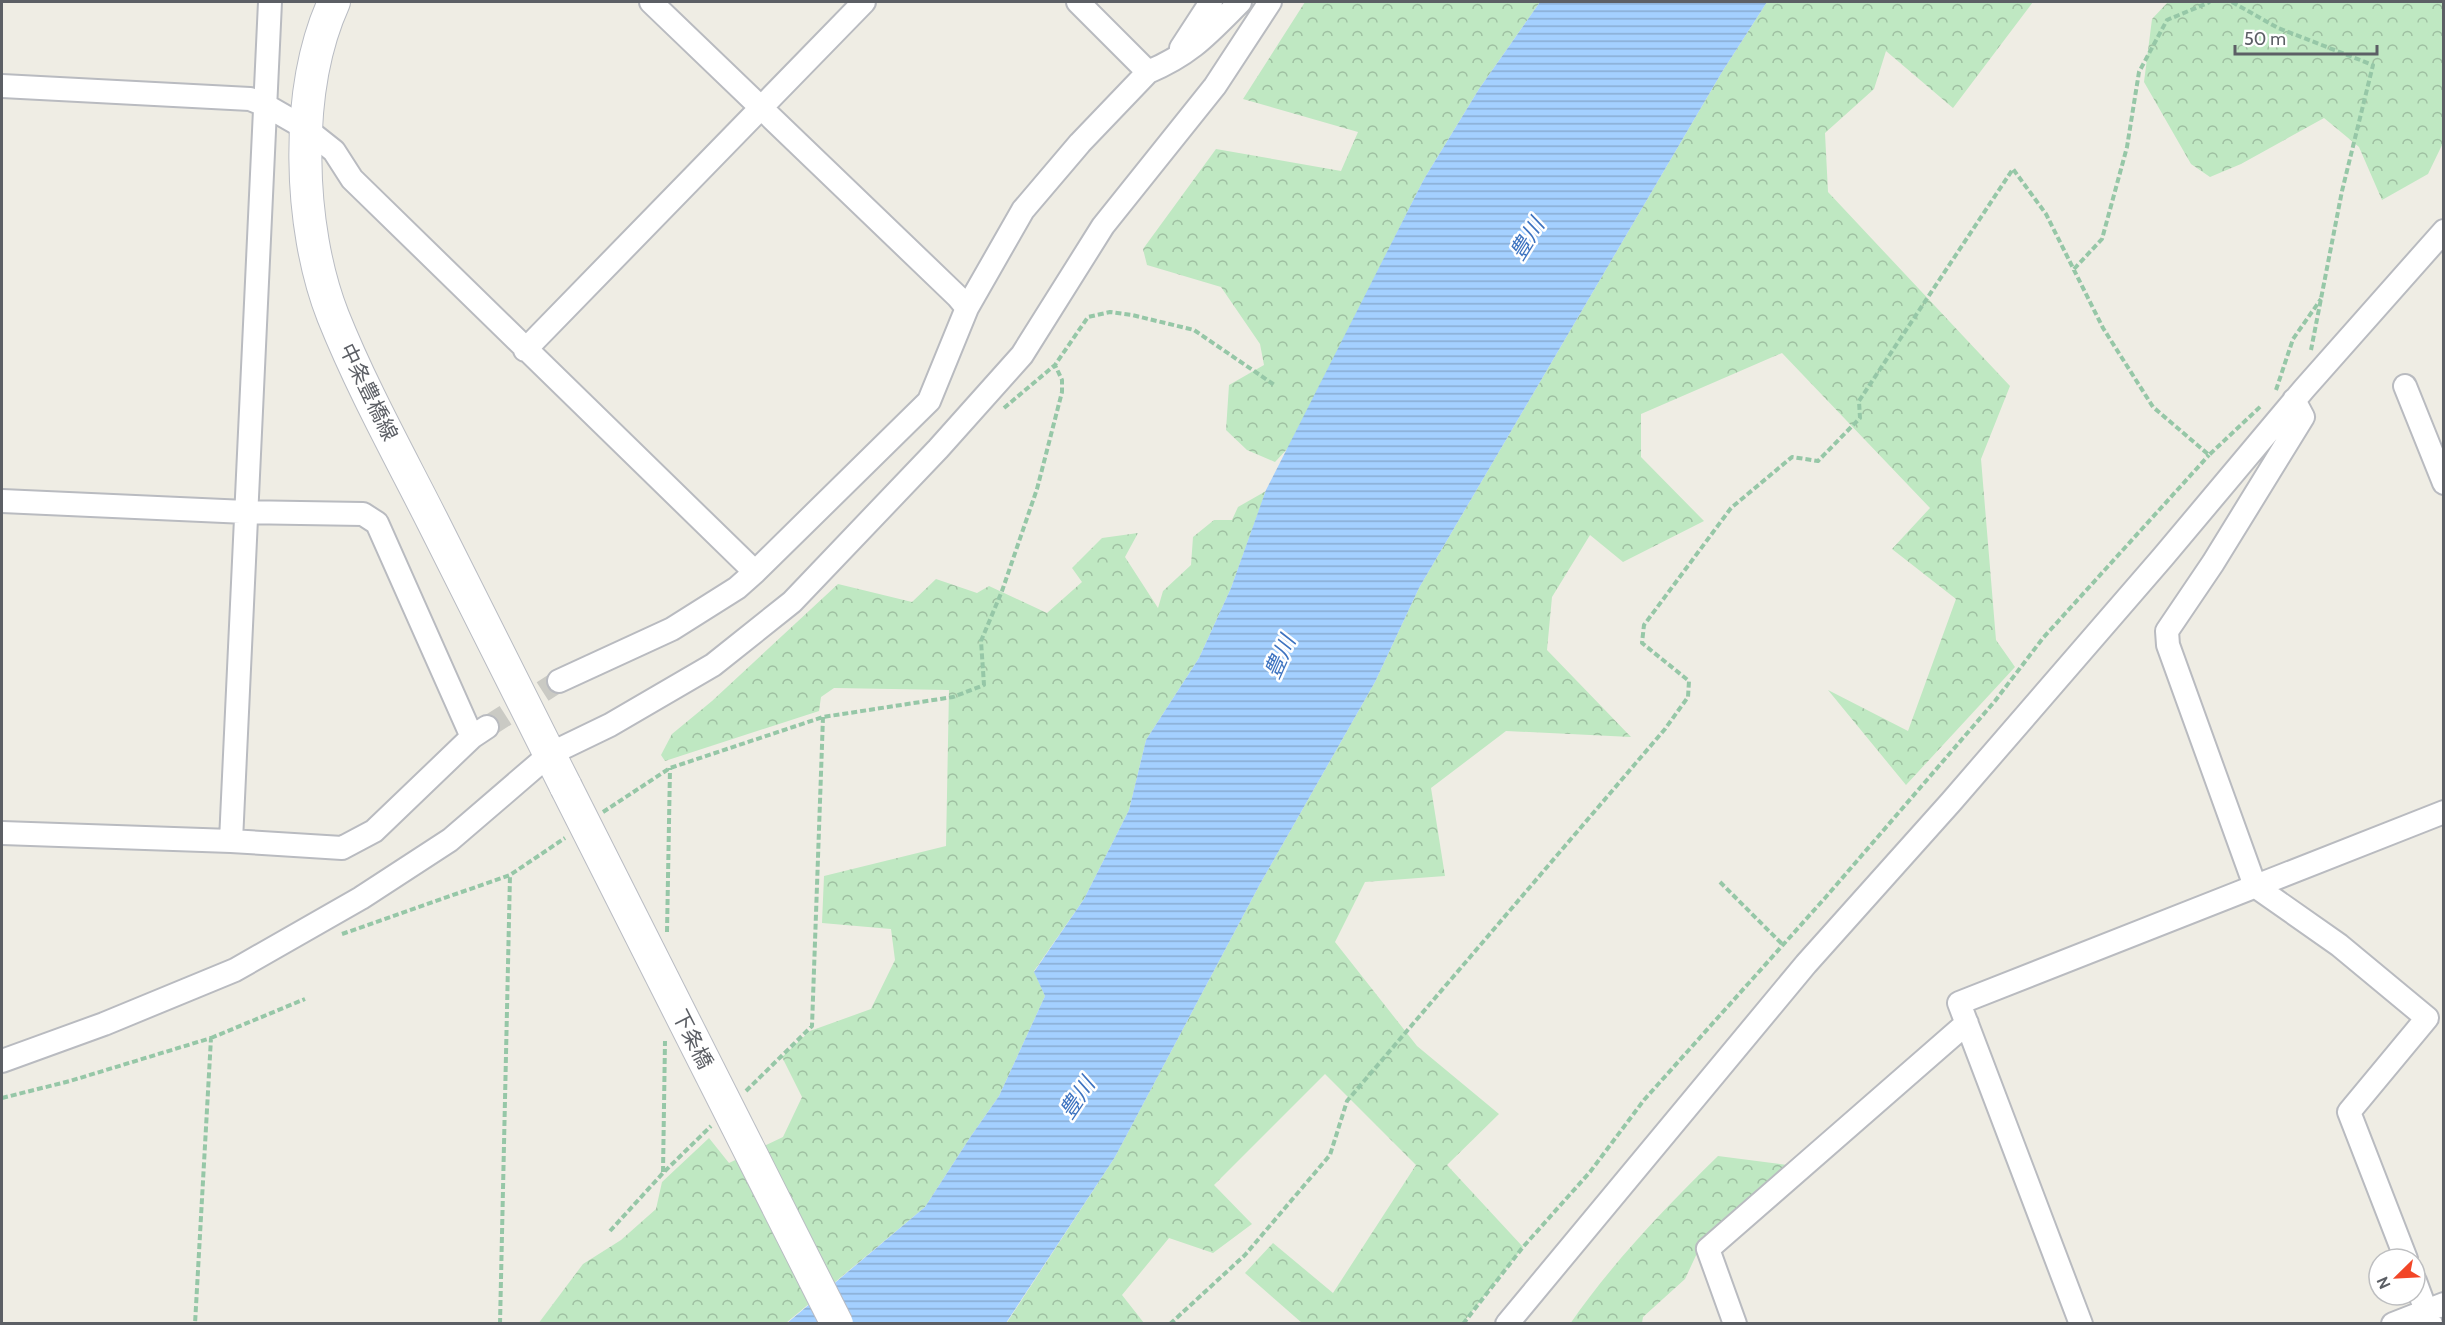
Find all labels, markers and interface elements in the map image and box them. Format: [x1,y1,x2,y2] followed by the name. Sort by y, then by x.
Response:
[2235,18,2378,56] scale bar
[2244,28,2286,50] text: 50 m
[1504,211,1551,265] water label: 豊川
[335,339,403,445] street label: 中条豊橋線
[1259,630,1302,683] water label: 豊川
[668,1005,718,1073] street label: 下条橋
[1054,1071,1102,1124] water label: 豊川
[2367,1247,2427,1307] north arrow
[2373,1274,2395,1292] text: N

